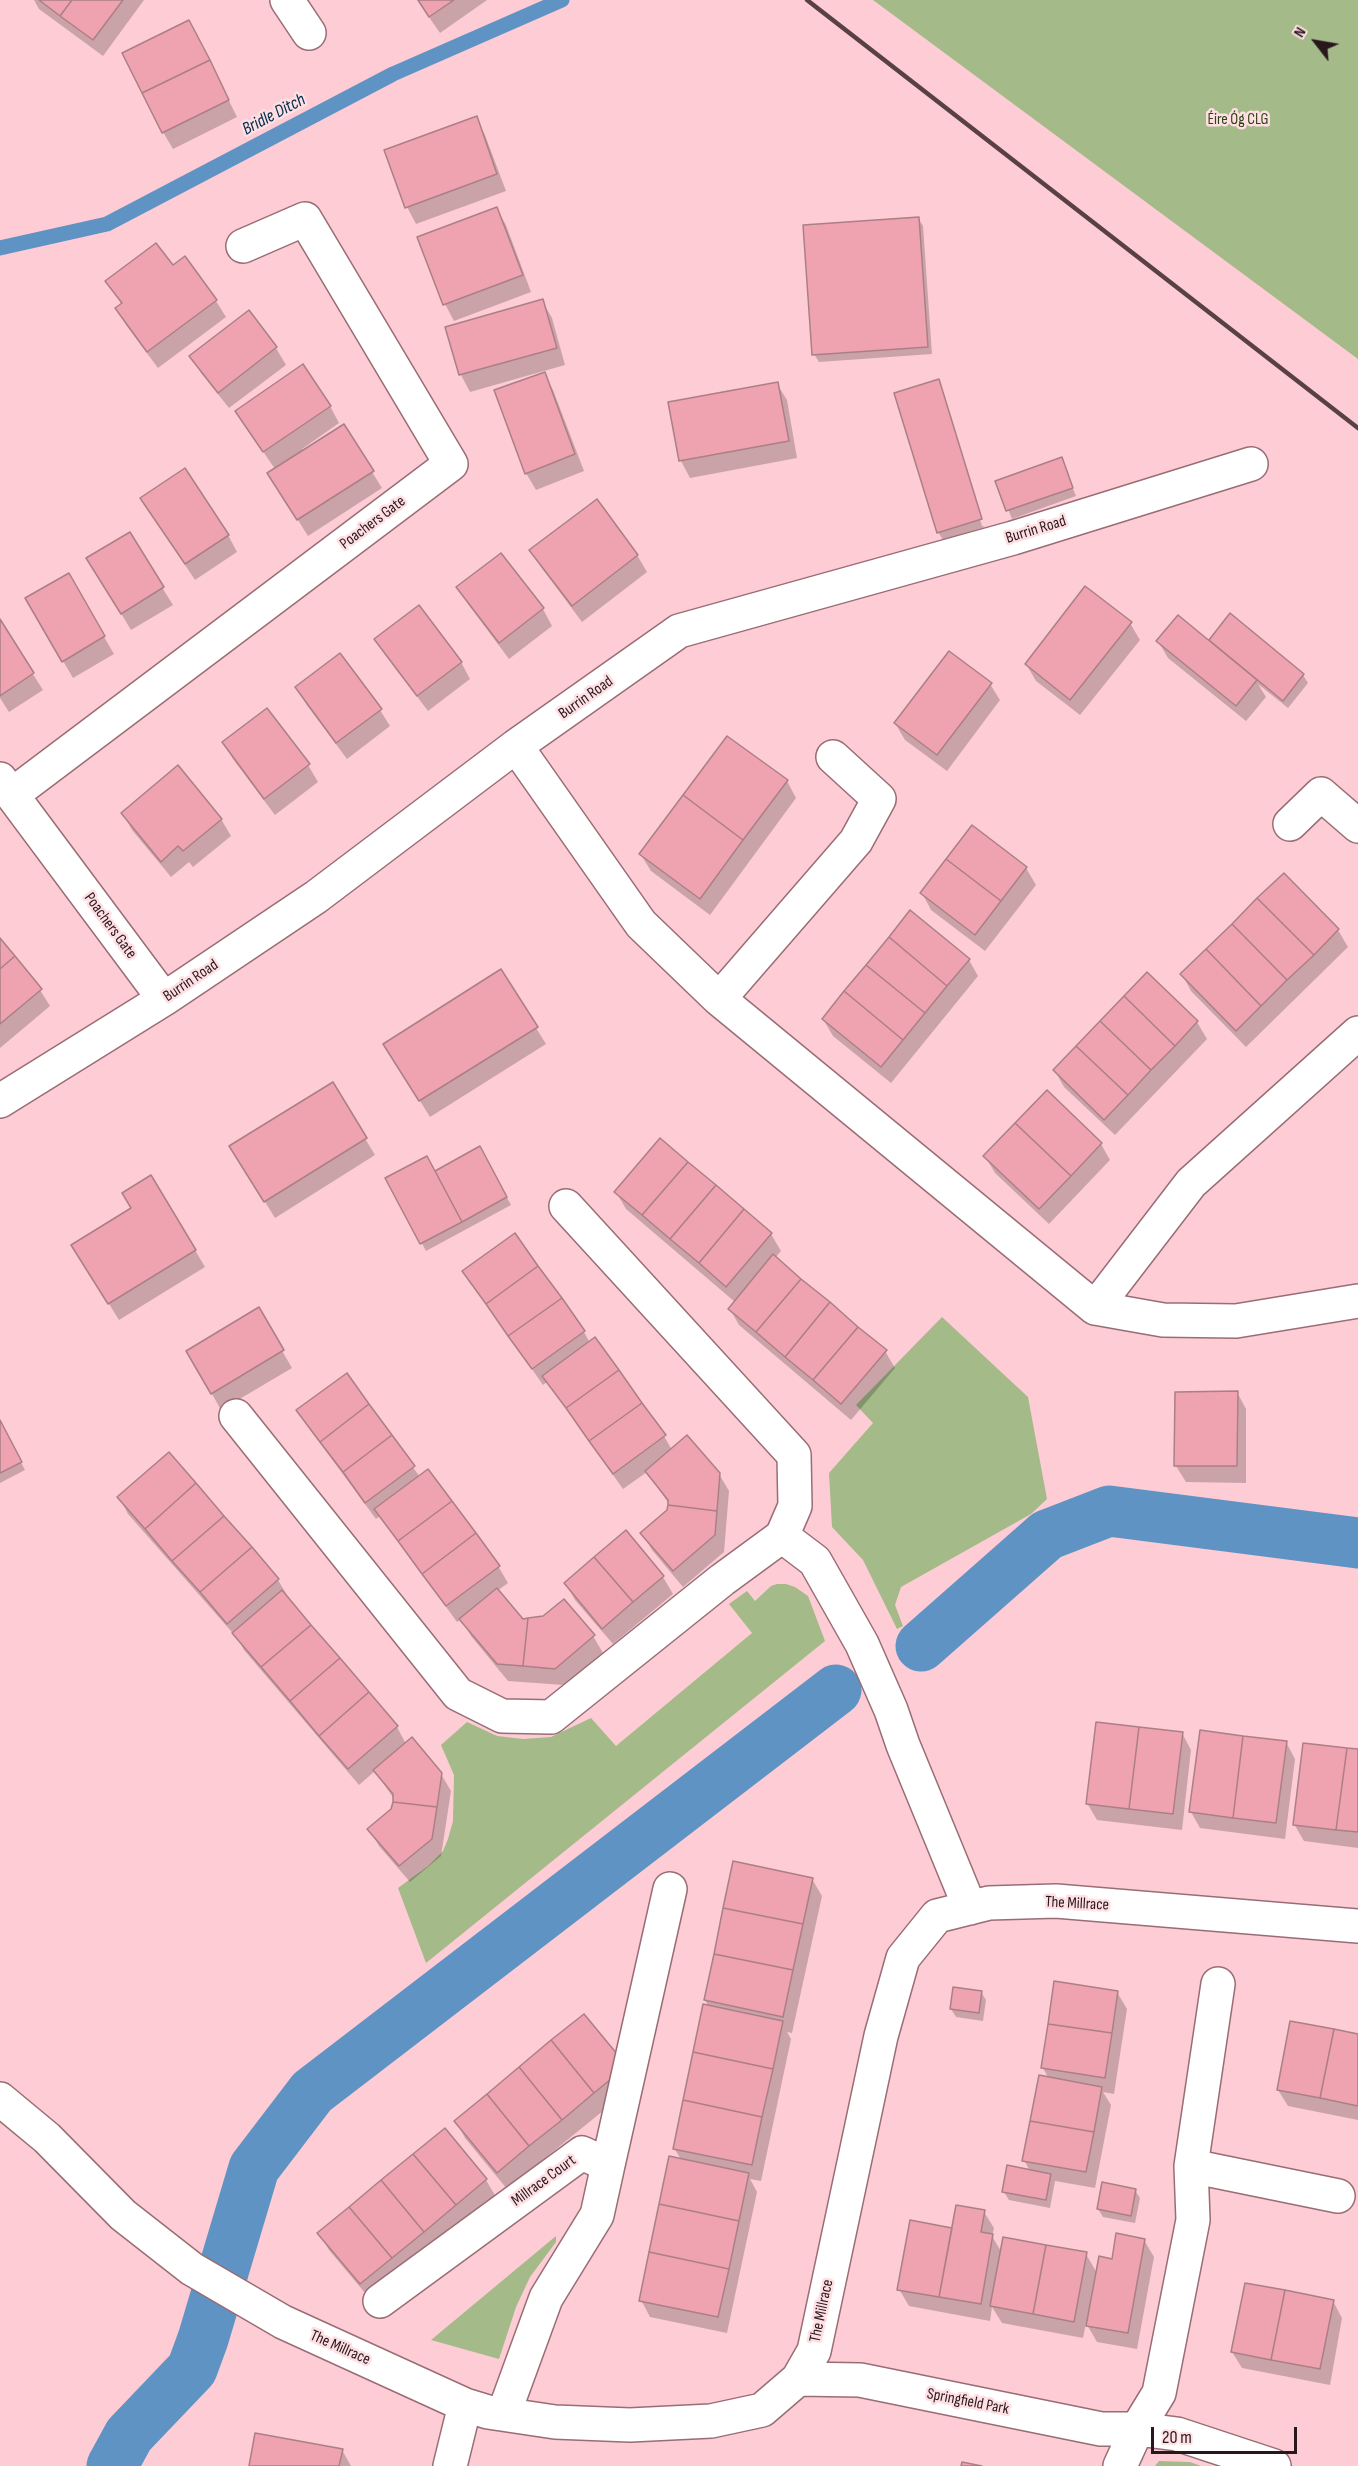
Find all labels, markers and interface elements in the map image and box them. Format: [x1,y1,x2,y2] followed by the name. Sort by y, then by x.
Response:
[1286,12,1346,72] north arrow
[1290,24,1310,41] text: N
[239,89,309,141] water label: Bridle Ditch
[1207,110,1269,130] park label: Éire Óg CLG
[336,492,410,554] street label: Poachers Gate
[1004,512,1068,548] street label: Burrin Road
[555,672,617,724] street label: Burrin Road
[80,889,140,963] street label: Poachers Gate
[160,956,222,1006] street label: Burrin Road
[1045,1893,1109,1915] street label: The Millrace
[508,2151,580,2211] street label: Millrace Court
[806,2278,838,2344] street label: The Millrace
[307,2326,373,2370] street label: The Millrace
[925,2385,1011,2419] street label: Springfield Park
[1154,2415,1300,2453] scale bar
[1162,2427,1192,2448] text: 20 m

